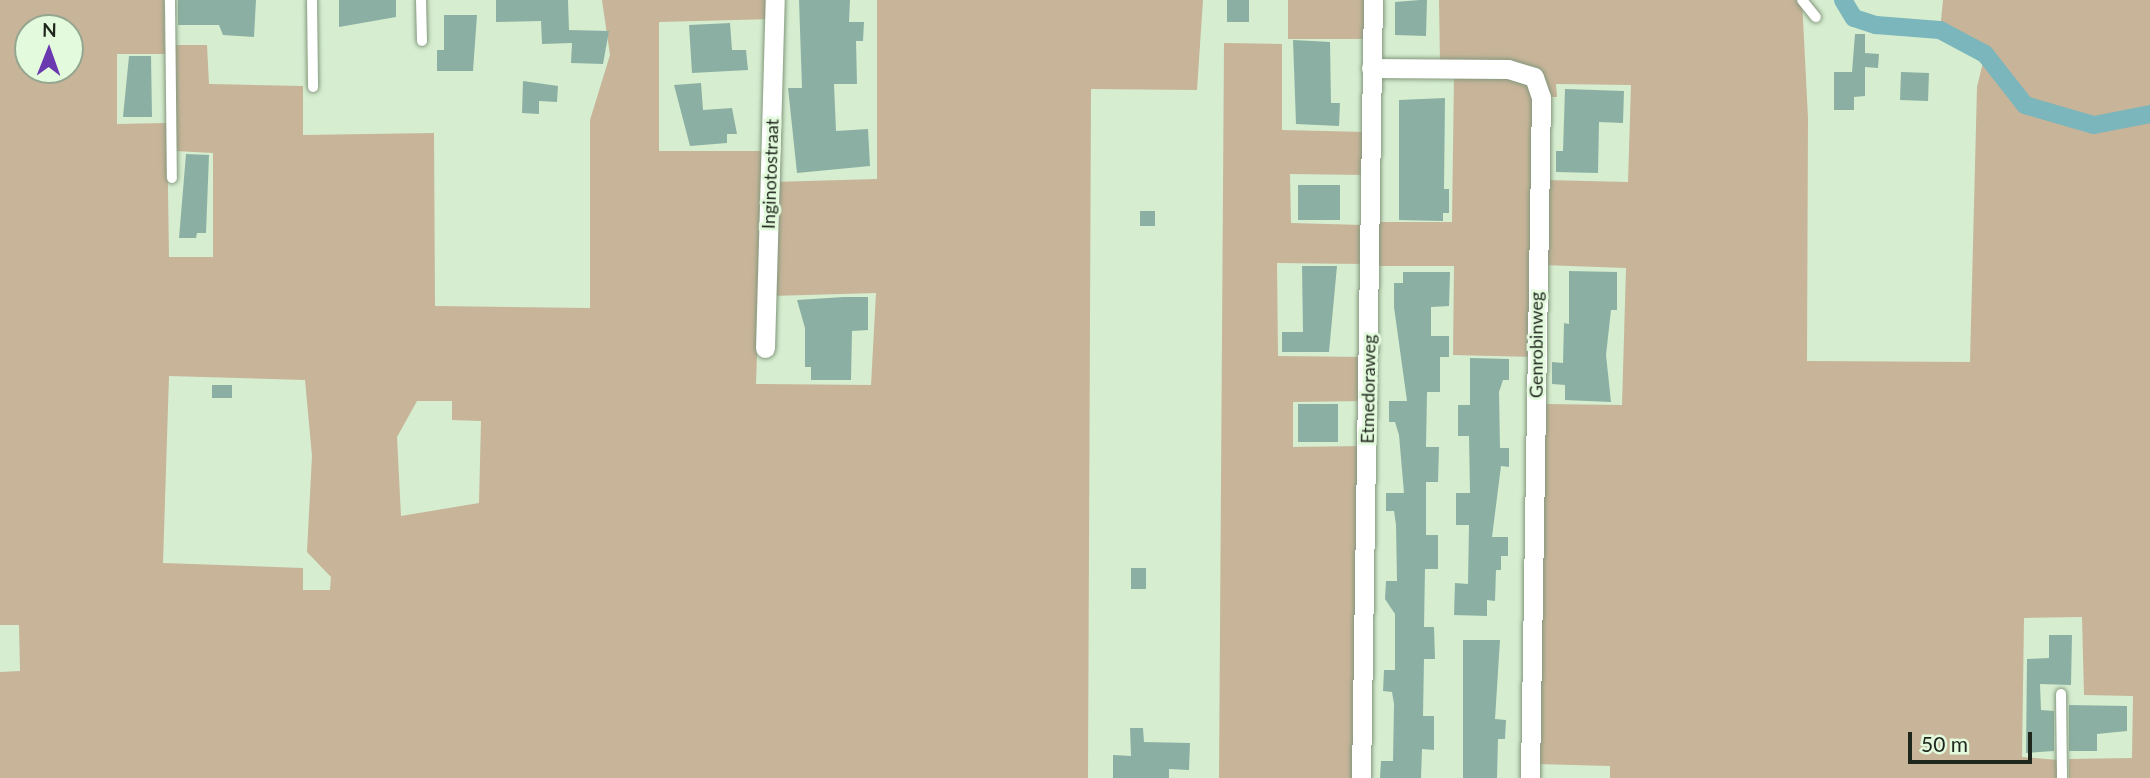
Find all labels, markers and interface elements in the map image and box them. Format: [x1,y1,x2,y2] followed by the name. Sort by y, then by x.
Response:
[14,14,84,84] north arrow
[42,18,57,41] text: N
[757,119,783,229] street label: Inginotostraat
[1525,292,1547,398] street label: Genrobinweg
[1356,334,1380,444] street label: Etmedoraweg
[1912,718,2036,762] scale bar
[1921,731,1968,756] text: 50 m

